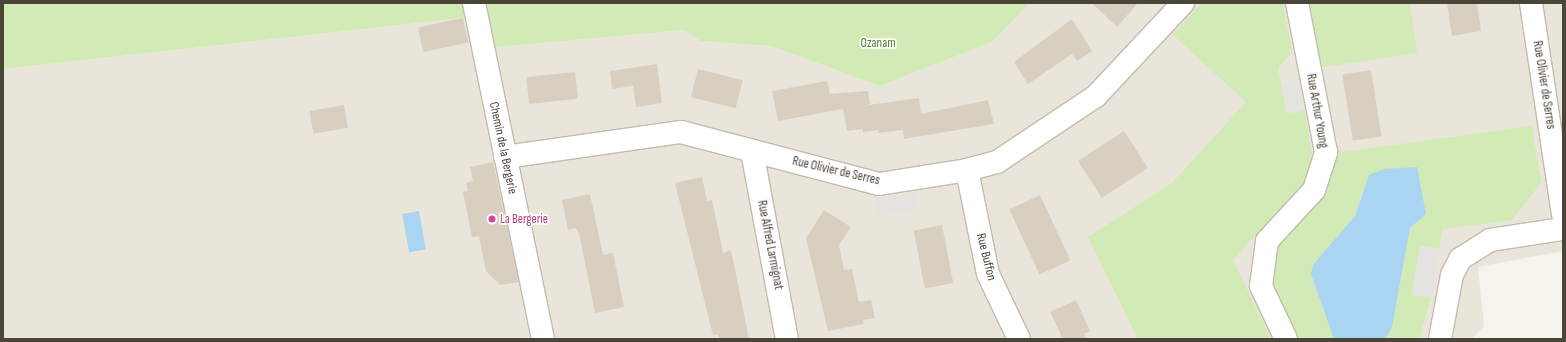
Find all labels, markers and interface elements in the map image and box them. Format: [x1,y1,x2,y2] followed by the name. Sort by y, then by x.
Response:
[861,35,895,51] park label: Ozanam
[1529,40,1559,130] street label: Rue Olivier de Serres
[1303,72,1331,150] street label: Rue Arthur Young
[486,100,520,196] street label: Chemin de la Bergerie
[791,153,881,189] street label: Rue Olivier de Serres
[754,199,786,291] street label: Rue Alfred Larmignat
[500,211,548,227] place label: La Bergerie
[487,214,497,224] marker: La Bergerie
[973,232,999,282] street label: Rue Buffon

